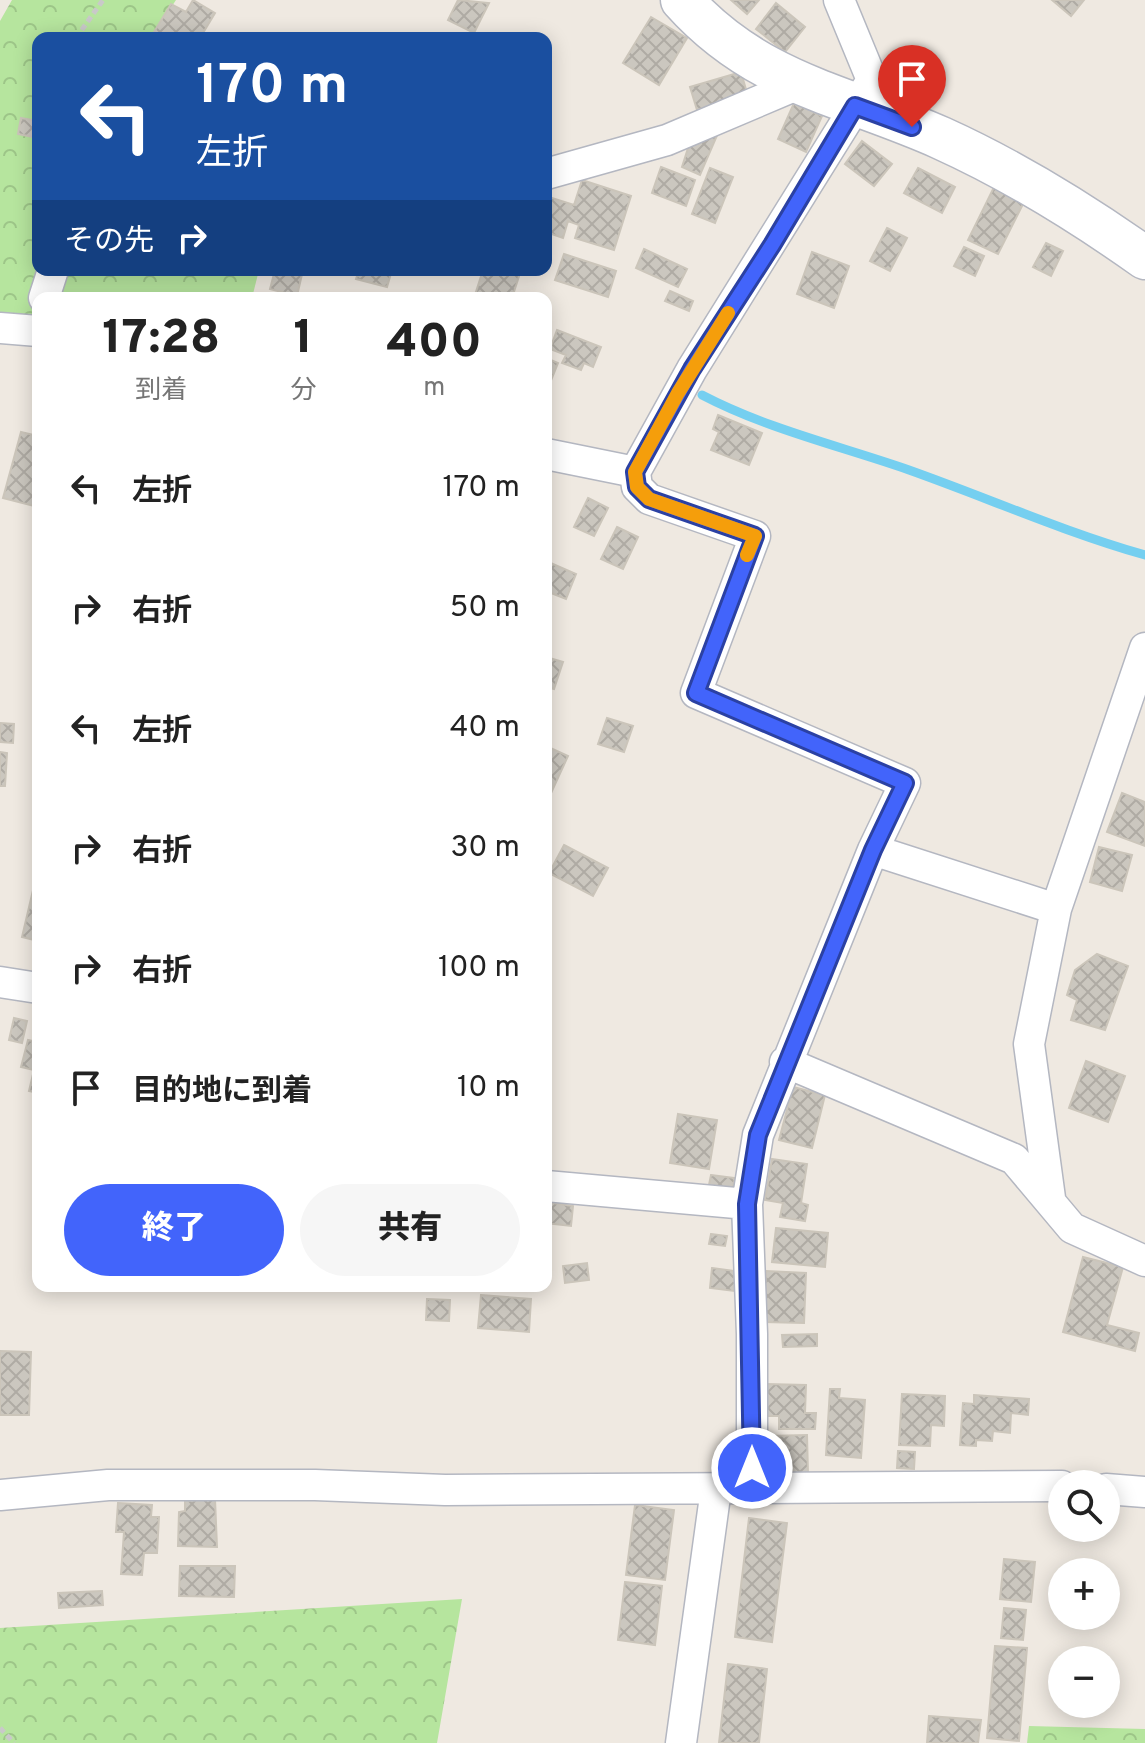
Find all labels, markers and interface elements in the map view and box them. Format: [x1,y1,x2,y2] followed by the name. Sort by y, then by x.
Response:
[878,45,946,127] pin
[196,53,348,123] text: 170 m
[890,57,934,101] icon: arrive
[64,64,168,168] icon: left
[196,132,268,178] text: 左折
[170,216,214,260] icon: right
[64,224,154,261] text: その先
[102,310,220,370] text: 17:28
[294,310,313,370] text: 1
[387,314,482,374] text: 400
[423,372,445,405] text: m
[135,375,187,408] text: 到着
[290,375,316,408] text: 分
[64,466,108,510] icon: left
[442,470,520,507] text: 170 m
[132,474,192,511] text: 左折
[64,586,108,630] icon: right
[450,590,520,627] text: 50 m
[132,594,192,631] text: 右折
[64,706,108,750] icon: left
[450,710,520,747] text: 40 m
[132,714,192,751] text: 左折
[64,826,108,870] icon: right
[451,830,520,867] text: 30 m
[132,834,192,871] text: 右折
[64,946,108,990] icon: right
[438,950,520,987] text: 100 m
[132,954,192,991] text: 右折
[64,1066,108,1110] icon: arrive
[457,1070,520,1107] text: 10 m
[132,1074,312,1111] text: 目的地に到着
[64,1184,284,1276] button: 終了
[300,1184,520,1276] button: 共有
[710,1426,794,1510] position arrow
[1048,1470,1120,1718] map controls
[1048,1470,1120,1542] button: search
[1048,1558,1120,1630] button: +
[1048,1646,1120,1718] button: −

